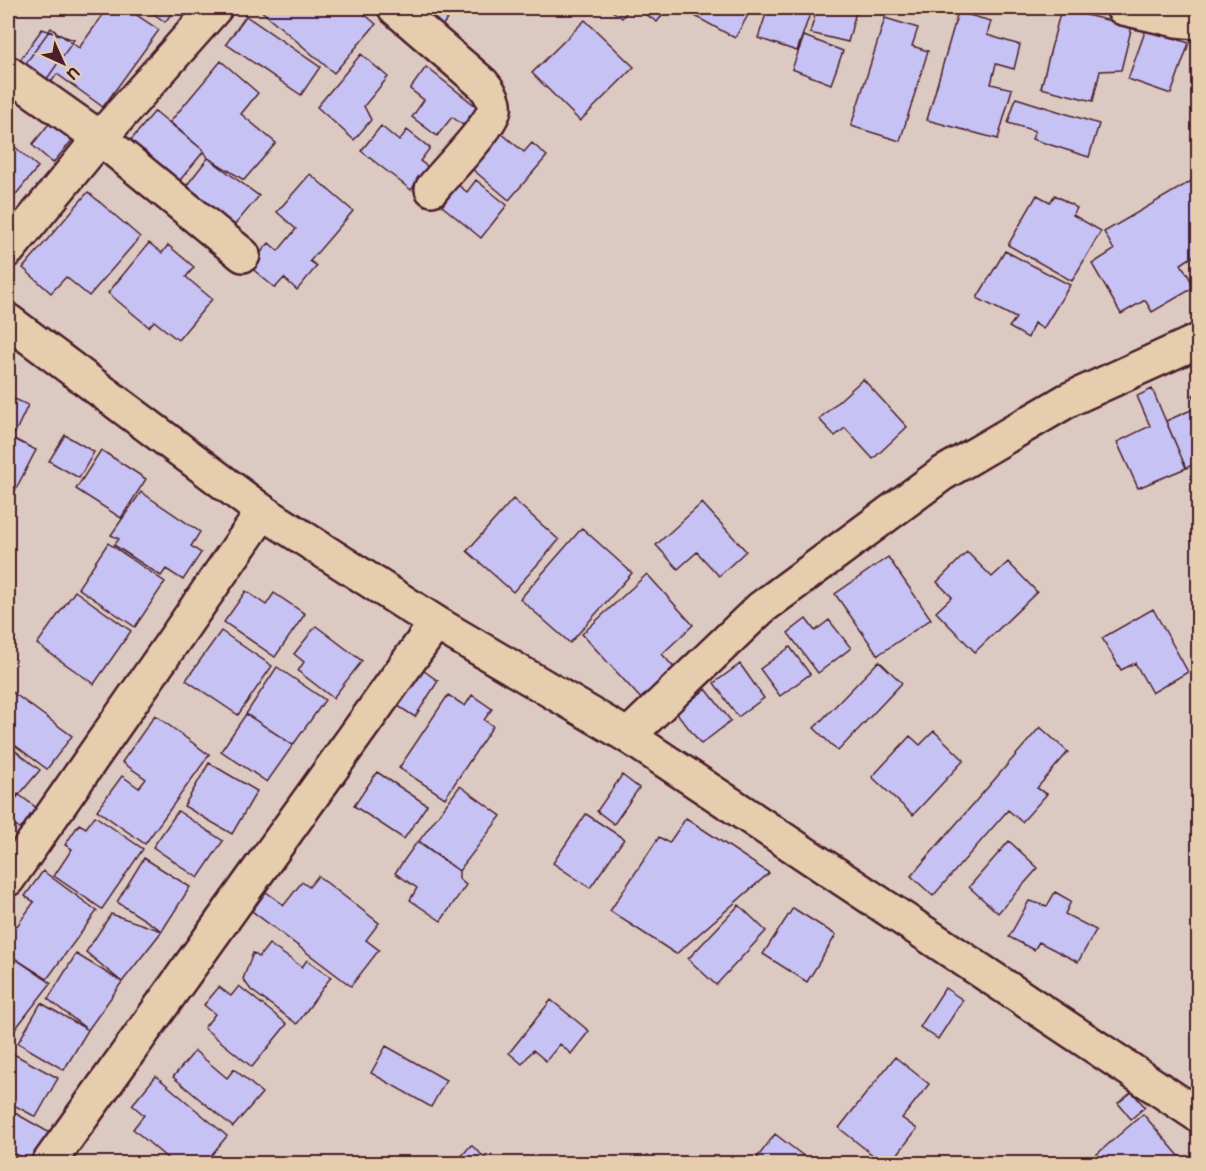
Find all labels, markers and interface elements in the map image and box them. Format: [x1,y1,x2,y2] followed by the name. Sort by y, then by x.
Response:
[33,33,93,93] north arrow
[63,63,85,85] text: U

